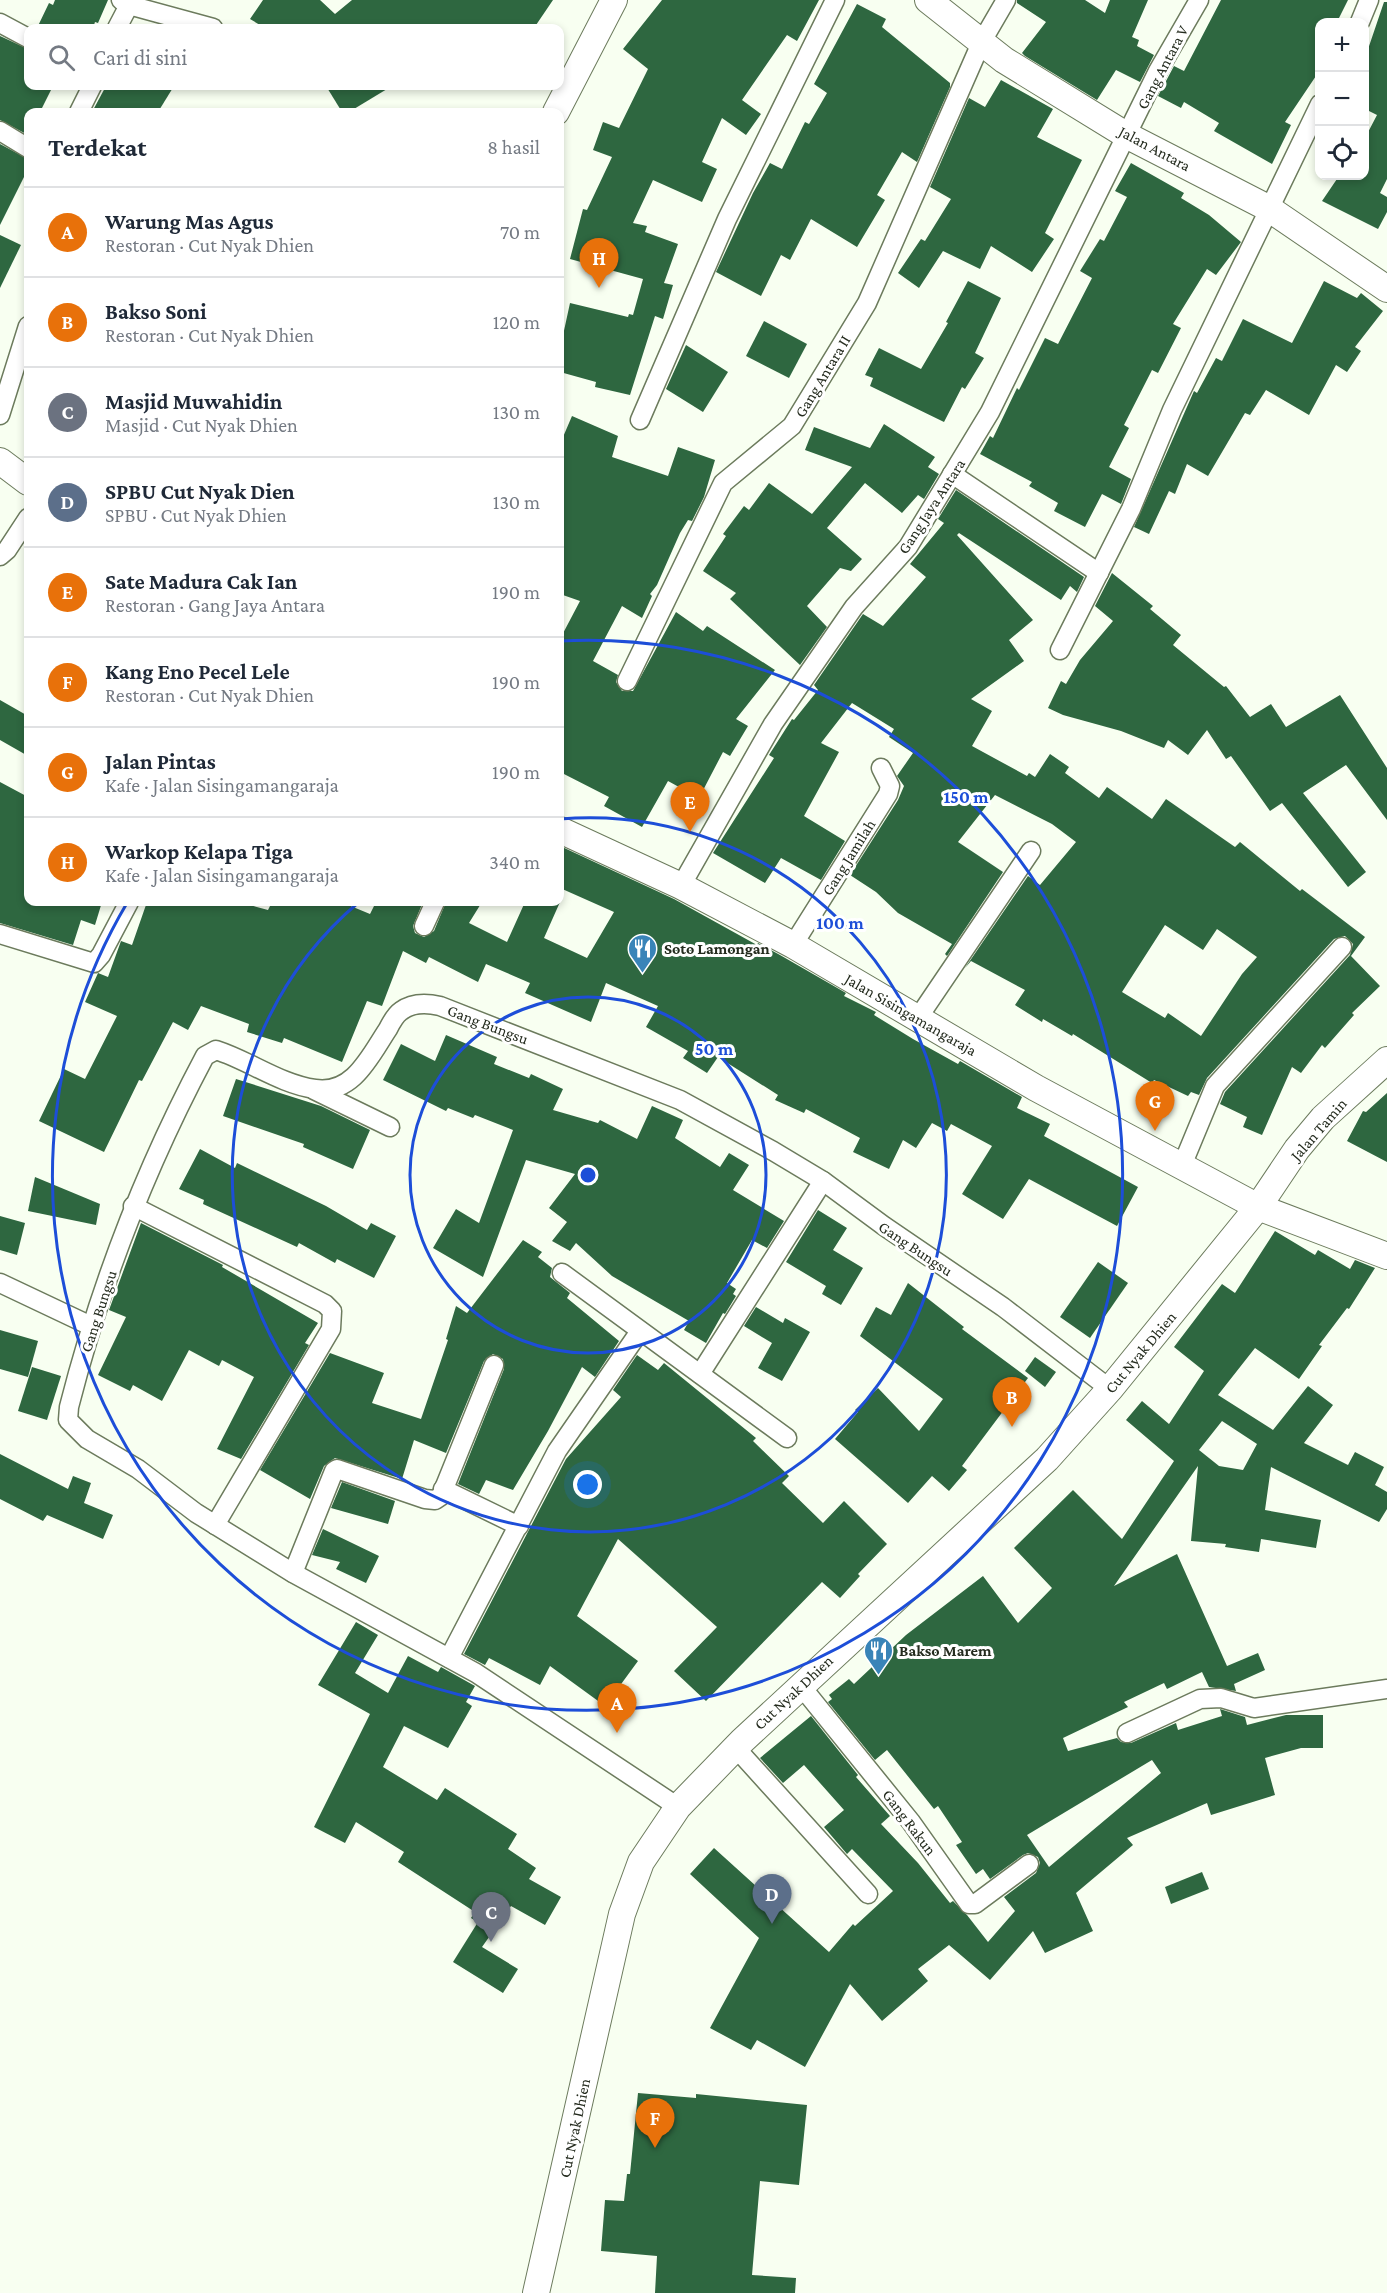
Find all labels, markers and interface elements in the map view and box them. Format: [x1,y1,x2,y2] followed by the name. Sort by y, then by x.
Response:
[1315,18,1369,180] map controls
[1315,18,1369,72] button: +
[1133,22,1193,112] street label: Gang Antara V
[24,24,564,90] search box
[45,41,78,74] icon: search
[93,45,187,70] text: Cari di sini
[1315,72,1369,126] button: −
[1114,122,1194,176] street label: Jalan Antara
[1315,126,1369,180] button: locate
[48,133,147,162] text: Terdekat
[487,136,540,158] text: 8 hasil
[105,209,274,234] text: Warung Mas Agus
[62,221,73,243] text: A
[500,221,540,243] text: 70 m
[105,234,314,256] text: Restoran · Cut Nyak Dhien
[580,238,618,288] pin: H
[105,299,207,324] text: Bakso Soni
[62,311,73,333] text: B
[493,311,540,333] text: 120 m
[105,324,314,346] text: Restoran · Cut Nyak Dhien
[791,332,855,421] street label: Gang Antara II
[105,389,282,414] text: Masjid Muwahidin
[61,401,74,423] text: C
[493,401,540,423] text: 130 m
[105,414,298,436] text: Masjid · Cut Nyak Dhien
[894,455,970,557] street label: Gang Jaya Antara
[105,479,295,504] text: SPBU Cut Nyak Dien
[61,491,74,513] text: D
[493,491,540,513] text: 130 m
[105,504,287,526] text: SPBU · Cut Nyak Dhien
[105,569,298,594] text: Sate Madura Cak Ian
[62,581,73,603] text: E
[492,581,540,603] text: 190 m
[105,594,325,616] text: Restoran · Gang Jaya Antara
[105,659,290,684] text: Kang Eno Pecel Lele
[62,671,73,693] text: F
[492,671,540,693] text: 190 m
[105,684,314,706] text: Restoran · Cut Nyak Dhien
[105,749,216,774] text: Jalan Pintas
[61,761,74,783] text: G
[492,761,540,783] text: 190 m
[105,774,339,796] text: Kafe · Jalan Sisingamangaraja
[670,782,710,832] pin: E
[943,787,989,807] text: 150 m
[818,816,880,899] street label: Gang Jamilah
[105,839,293,864] text: Warkop Kelapa Tiga
[61,851,74,873] text: H
[489,851,540,873] text: 340 m
[105,864,339,886] text: Kafe · Jalan Sisingamangaraja
[816,913,864,933] text: 100 m
[627,932,659,974] restaurant icon: Soto Lamongan
[664,940,770,957] place label: Soto Lamongan
[840,969,980,1060] street label: Jalan Sisingamangaraja
[445,1001,531,1049] street label: Gang Bungsu
[695,1039,734,1059] text: 50 m
[1136,1082,1174,1131] pin: G
[1286,1095,1351,1166] street label: Jalan Tamin
[578,1165,598,1185] centre of rings
[875,1218,956,1280] street label: Gang Bungsu
[77,1268,121,1355] street label: Gang Bungsu
[1101,1308,1180,1397] street label: Cut Nyak Dhien
[992,1378,1032,1427] pin: B
[573,1470,602,1499] your location
[862,1634,894,1676] restaurant icon: Bakso Marem
[899,1642,992,1659] place label: Bakso Marem
[751,1651,837,1734] street label: Cut Nyak Dhien
[598,1684,636,1733] pin: A
[879,1786,940,1859] street label: Gang Rakun
[752,1874,792,1924] pin: D
[472,1892,510,1942] pin: C
[556,2077,594,2179] street label: Cut Nyak Dhien
[636,2098,674,2148] pin: F

